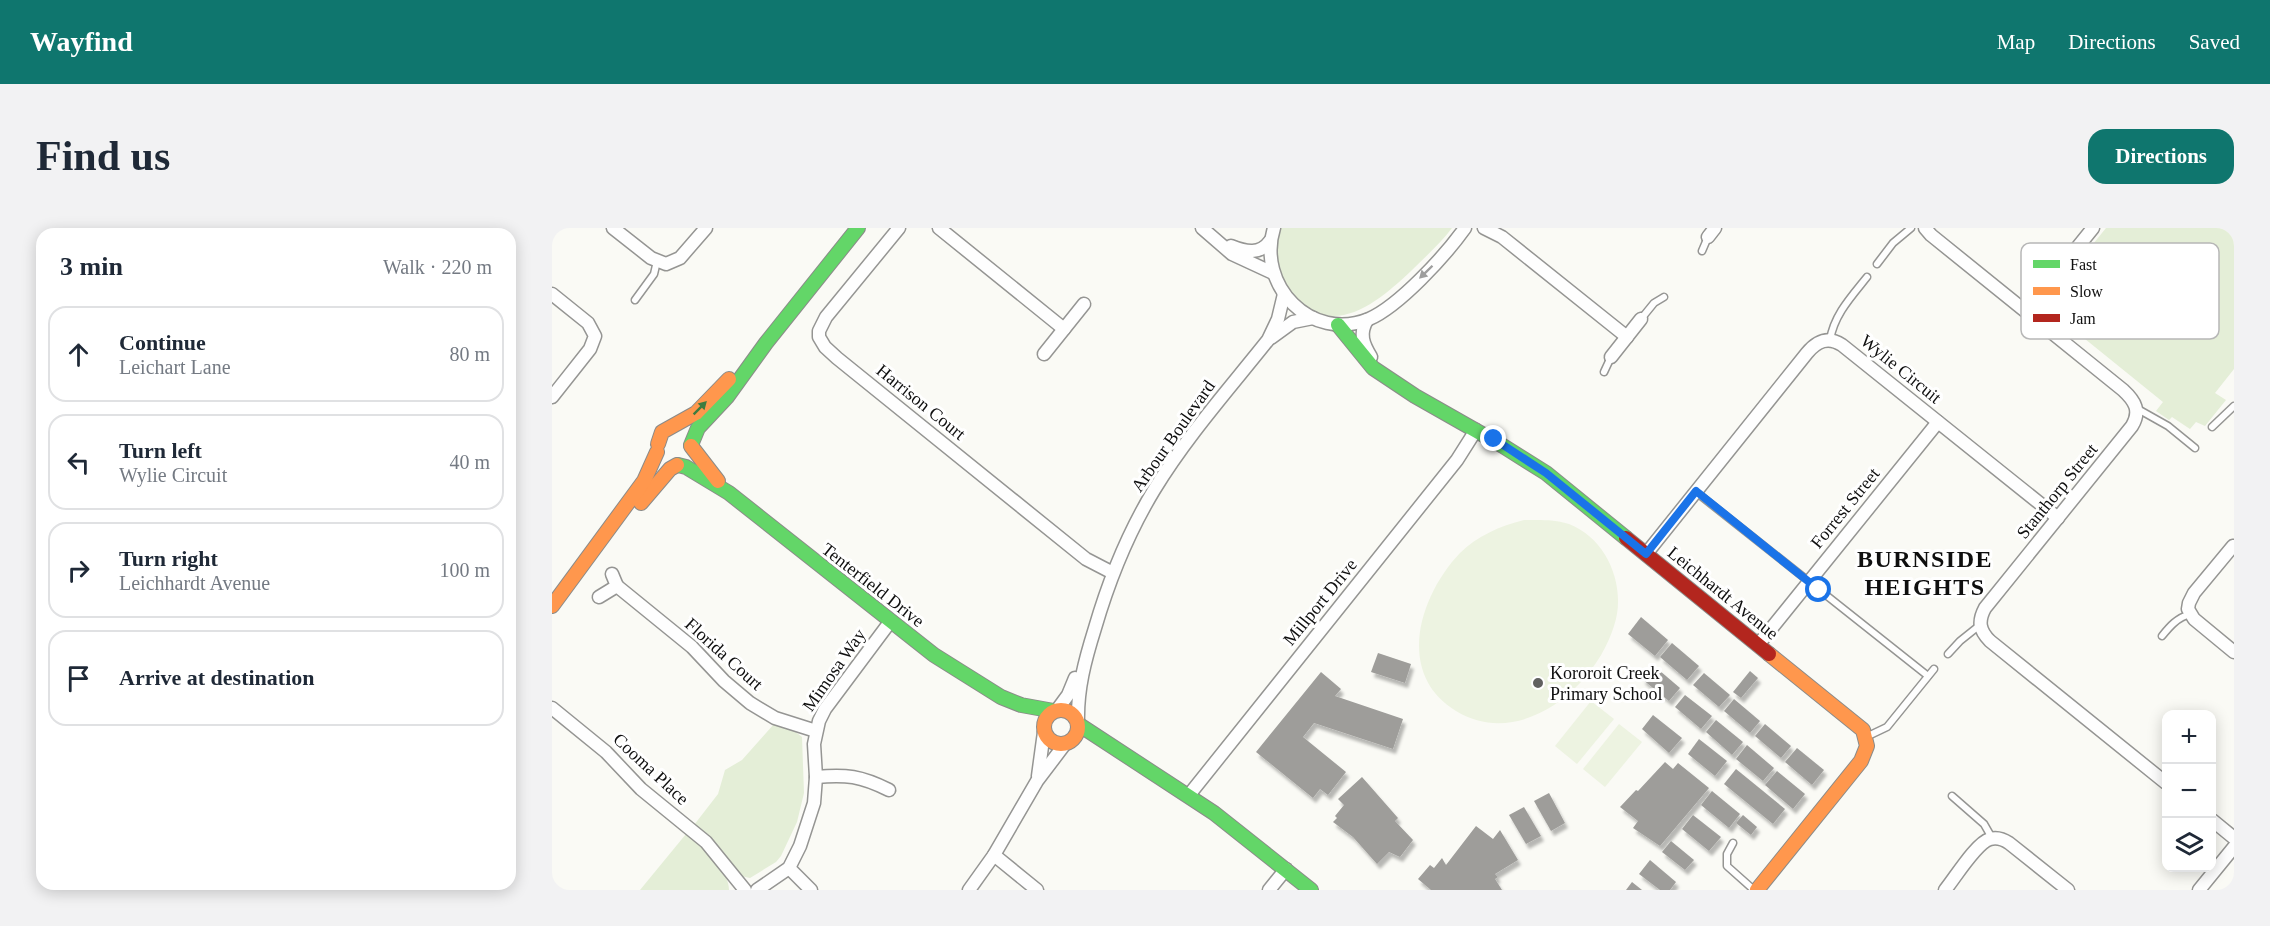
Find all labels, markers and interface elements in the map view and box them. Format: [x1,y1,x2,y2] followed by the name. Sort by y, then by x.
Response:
[30,26,133,57] text: Wayfind
[1997,30,2035,54] text: Map
[2068,30,2156,54] text: Directions
[2189,30,2240,54] text: Saved
[2088,129,2234,184] button: Directions
[36,133,170,179] text: Find us
[2021,243,2219,339] legend
[60,252,123,281] text: 3 min
[383,256,492,278] text: Walk · 220 m
[2070,256,2097,273] text: Fast
[1419,265,1434,278] one-way arrow
[2070,283,2103,300] text: Slow
[2070,310,2096,327] text: Jam
[119,330,206,355] text: Continue
[1857,331,1945,407] street label: Wylie Circuit
[62,338,95,371] icon: ahead
[449,343,490,365] text: 80 m
[119,356,231,378] text: Leichart Lane
[873,360,969,444] street label: Harrison Court
[1127,376,1219,496] street label: Arbour Boulevard
[693,401,707,415] one-way arrow
[1480,425,1506,451] route end
[119,438,202,463] text: Turn left
[2013,439,2101,543] street label: Stanthorp Street
[62,446,95,479] icon: left
[449,451,490,473] text: 40 m
[119,464,227,486] text: Wylie Circuit
[1807,464,1883,552] street label: Forrest Street
[818,539,928,631] street label: Tenterfield Drive
[1664,542,1782,644] street label: Leichhardt Avenue
[119,546,218,571] text: Turn right
[1857,546,1993,600] district label: BURNSIDE HEIGHTS
[62,554,95,587] icon: right
[1279,555,1361,649] street label: Millport Drive
[439,559,490,581] text: 100 m
[119,572,270,594] text: Leichhardt Avenue
[1805,576,1831,602] route start
[681,614,767,694] street label: Florida Court
[798,625,870,715] street label: Mimosa Way
[62,662,95,695] icon: arrive
[1550,663,1663,704] place label: Kororoit Creek Primary School
[119,665,315,690] text: Arrive at destination
[1531,676,1545,690] marker: Kororoit Creek Primary School
[2162,710,2216,872] map controls
[2162,710,2216,764] button: +
[609,729,693,809] street label: Cooma Place
[2162,764,2216,818] button: −
[2162,818,2216,872] button: layers

